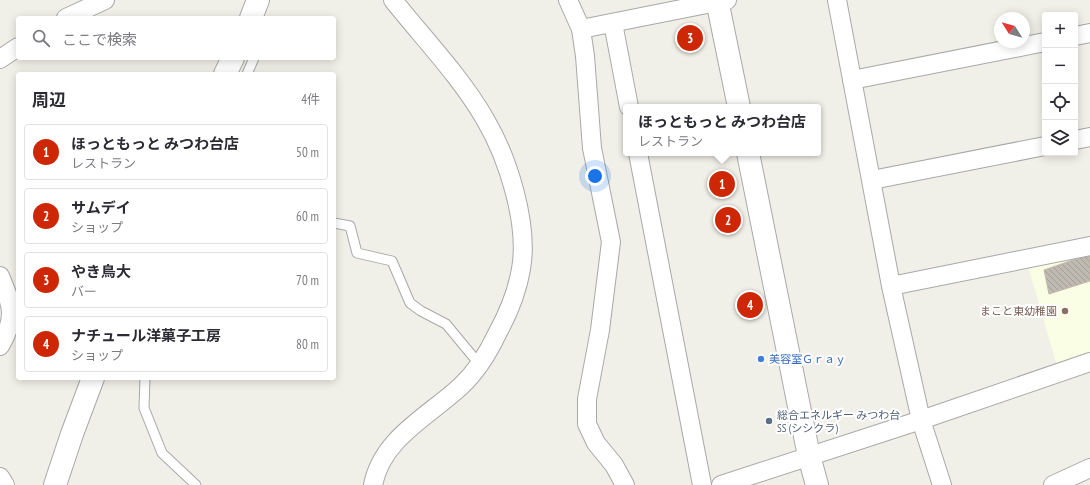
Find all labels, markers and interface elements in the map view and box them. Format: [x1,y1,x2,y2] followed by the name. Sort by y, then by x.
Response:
[994,12,1030,48] north arrow
[1042,12,1078,156] map controls
[1042,12,1078,48] button: +
[16,16,336,60] search box
[677,23,703,53] pin: 3
[30,27,52,49] icon: search
[62,30,137,49] text: ここで検索
[1042,48,1078,84] button: −
[1042,84,1078,120] button: locate
[32,89,66,111] text: 周辺
[301,91,320,108] text: 4件
[623,104,821,156] popup
[638,112,806,131] text: ほっともっと みつわ台店
[1042,120,1078,156] button: layers
[638,133,703,150] text: レストラン
[71,134,239,153] text: ほっともっと みつわ台店
[43,144,49,161] text: 1
[296,144,319,161] text: 50 m
[71,155,136,172] text: レストラン
[585,166,605,186] your location
[709,169,735,199] pin: 1
[71,198,131,217] text: サムデイ
[715,205,741,235] pin: 2
[43,208,49,225] text: 2
[296,208,319,225] text: 60 m
[71,219,123,236] text: ショップ
[71,262,131,281] text: やき鳥大
[43,272,49,289] text: 3
[296,272,319,289] text: 70 m
[71,283,97,300] text: バー
[737,290,763,320] pin: 4
[980,304,1057,318] place label: まこと東幼稚園
[1060,306,1070,316] marker: まこと東幼稚園
[71,326,221,345] text: ナチュール洋菓子工房
[43,336,49,353] text: 4
[296,336,319,353] text: 80 m
[71,347,123,364] text: ショップ
[769,352,846,366] place label: 美容室Ｇｒａｙ
[756,354,766,364] marker: 美容室Ｇｒａｙ
[777,408,900,435] place label: 総合エネルギー みつわ台 SS (シシクラ)
[764,416,774,426] marker: 総合エネルギー みつわ台 SS (シシクラ)

